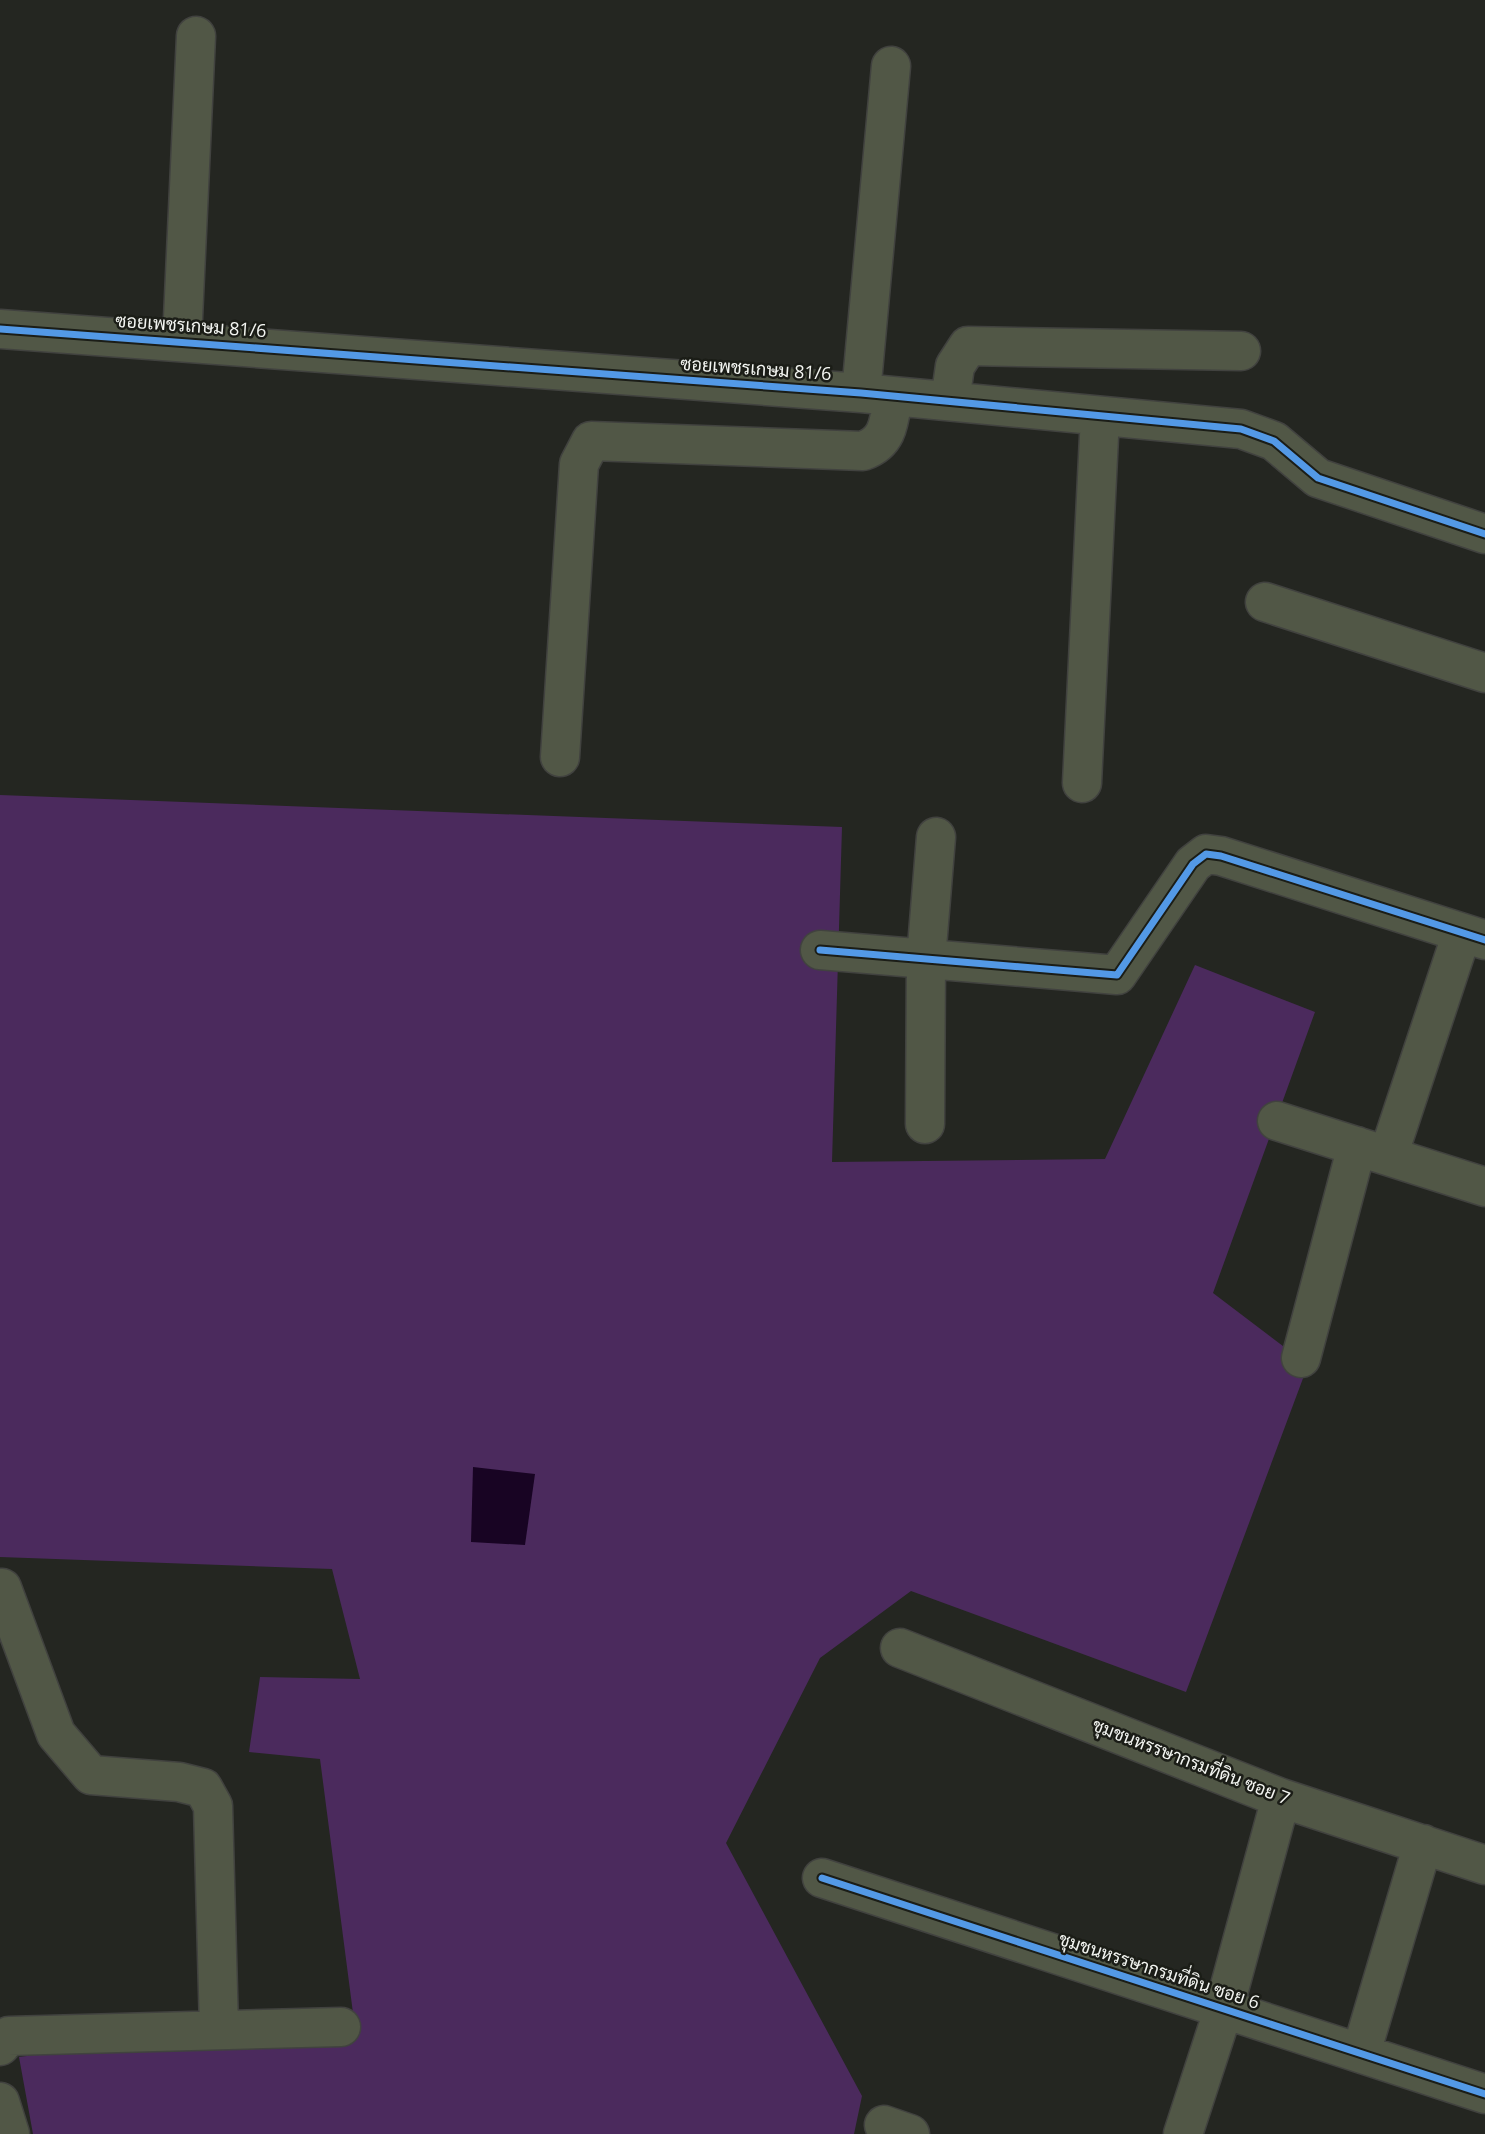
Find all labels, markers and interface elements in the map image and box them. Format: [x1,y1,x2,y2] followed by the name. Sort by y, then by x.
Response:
[115,308,267,342] street label: ซอยเพชรเกษม 81/6
[680,351,832,385] street label: ซอยเพชรเกษม 81/6
[1089,1709,1295,1811] street label: ชุมชนหรรษากรมที่ดิน ซอย 7
[1056,1923,1264,2015] street label: ชุมชนหรรษากรมที่ดิน ซอย 6

